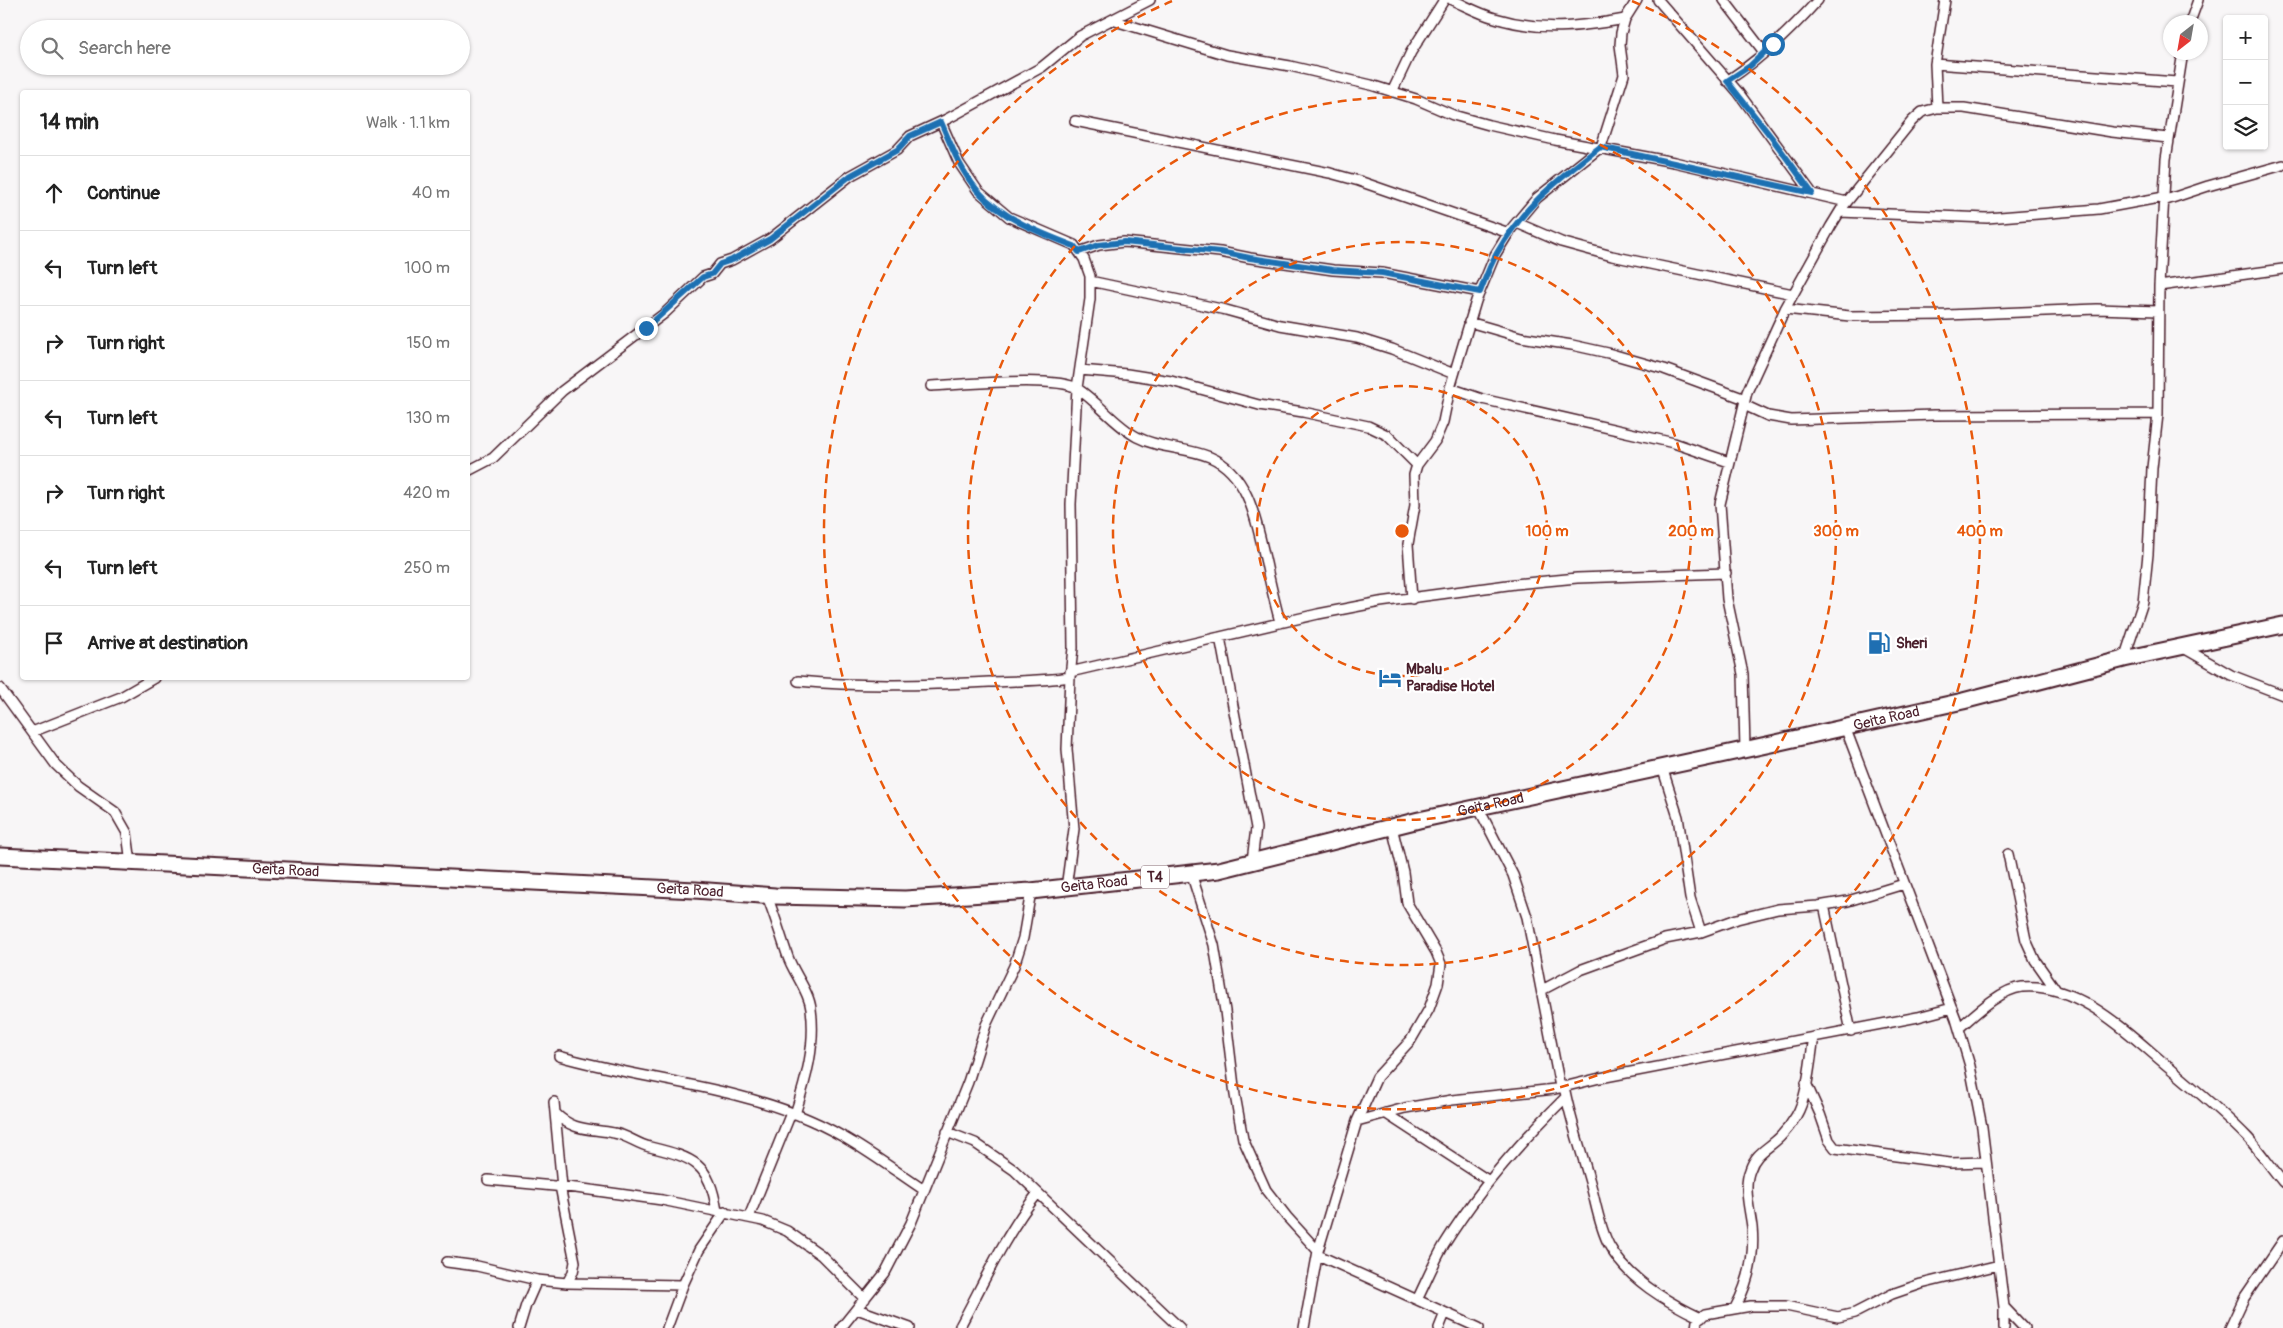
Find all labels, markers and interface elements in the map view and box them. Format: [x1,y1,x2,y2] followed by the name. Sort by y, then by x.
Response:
[2163,15,2208,60] north arrow
[2223,15,2268,150] map controls
[2223,15,2268,60] button: +
[20,20,470,75] search box
[1762,33,1785,56] route start
[38,34,66,62] icon: search
[78,36,171,60] text: Search here
[2223,60,2268,105] button: −
[2223,105,2268,150] button: layers
[40,109,99,136] text: 14 min
[366,113,450,133] text: Walk · 1.1 km
[40,179,68,207] icon: ahead
[87,181,160,205] text: Continue
[412,183,450,203] text: 40 m
[40,254,68,282] icon: left
[87,256,157,280] text: Turn left
[404,258,450,278] text: 100 m
[635,317,658,340] route end
[40,329,68,357] icon: right
[87,331,165,355] text: Turn right
[406,333,450,353] text: 150 m
[40,404,68,432] icon: left
[87,406,157,430] text: Turn left
[406,408,450,428] text: 130 m
[40,479,68,507] icon: right
[87,481,165,505] text: Turn right
[403,483,450,503] text: 420 m
[1393,522,1411,540] centre of rings
[1526,522,1568,541] text: 100 m
[1668,522,1714,541] text: 200 m
[1813,522,1859,541] text: 300 m
[1957,522,2003,541] text: 400 m
[40,554,68,582] icon: left
[87,556,157,580] text: Turn left
[404,558,450,578] text: 250 m
[40,629,68,657] icon: arrive
[1866,630,1892,656] fuel station icon: Sheri
[87,631,248,655] text: Arrive at destination
[1896,634,1928,653] place label: Sheri
[1406,660,1495,696] place label: Mbalu Paradise Hotel
[1377,665,1403,691] hotel icon: Mbalu Paradise Hotel
[1851,702,1921,735] street label: Geita Road
[1456,789,1526,821] street label: Geita Road
[251,859,320,882] street label: Geita Road
[1141,866,1169,889] road number: T4
[1060,871,1129,898] street label: Geita Road
[656,879,724,902] street label: Geita Road

